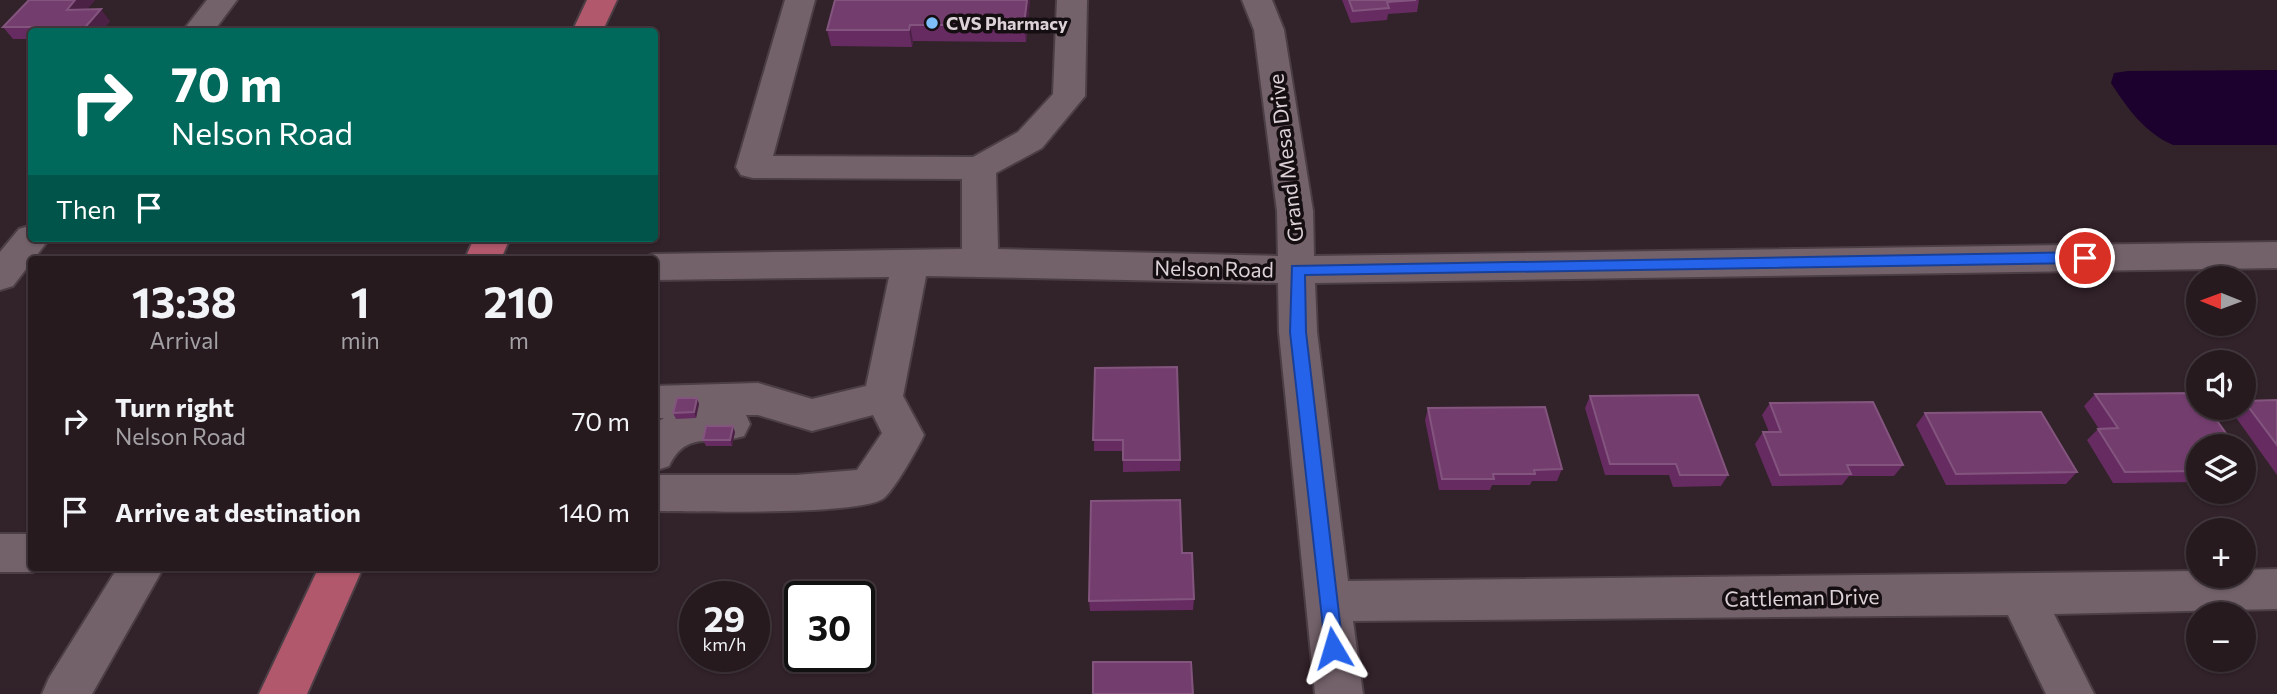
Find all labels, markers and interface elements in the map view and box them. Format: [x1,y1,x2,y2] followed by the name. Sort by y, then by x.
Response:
[946,12,1068,34] place label: CVS Pharmacy
[924,15,940,31] marker: CVS Pharmacy
[171,52,282,112] text: 70 m
[56,56,147,147] icon: right
[1262,73,1308,243] street label: Grand Mesa Drive
[171,112,353,152] text: Nelson Road
[130,189,168,227] icon: arrive
[56,193,116,224] text: Then
[2055,228,2115,288] pin
[2066,239,2104,277] icon: arrive
[1154,254,1274,282] street label: Nelson Road
[2186,266,2256,336] north arrow
[2186,266,2256,672] map controls
[132,275,237,327] text: 13:38
[351,275,370,327] text: 1
[483,275,554,327] text: 210
[149,326,219,354] text: Arrival
[341,326,380,354] text: min
[509,326,529,354] text: m
[2186,350,2256,420] button: sound
[115,391,234,422] text: Turn right
[56,402,94,440] icon: right
[572,405,630,436] text: 70 m
[115,422,246,450] text: Nelson Road
[2186,434,2256,504] button: layers
[56,493,94,531] icon: arrive
[115,496,361,527] text: Arrive at destination
[559,496,630,527] text: 140 m
[2186,518,2256,588] button: +
[784,581,875,672] speed limit sign: 30
[1724,583,1880,611] street label: Cattleman Drive
[704,596,745,639] text: 29
[2186,602,2256,672] button: −
[1296,611,1370,685] position arrow
[703,633,746,655] text: km/h

